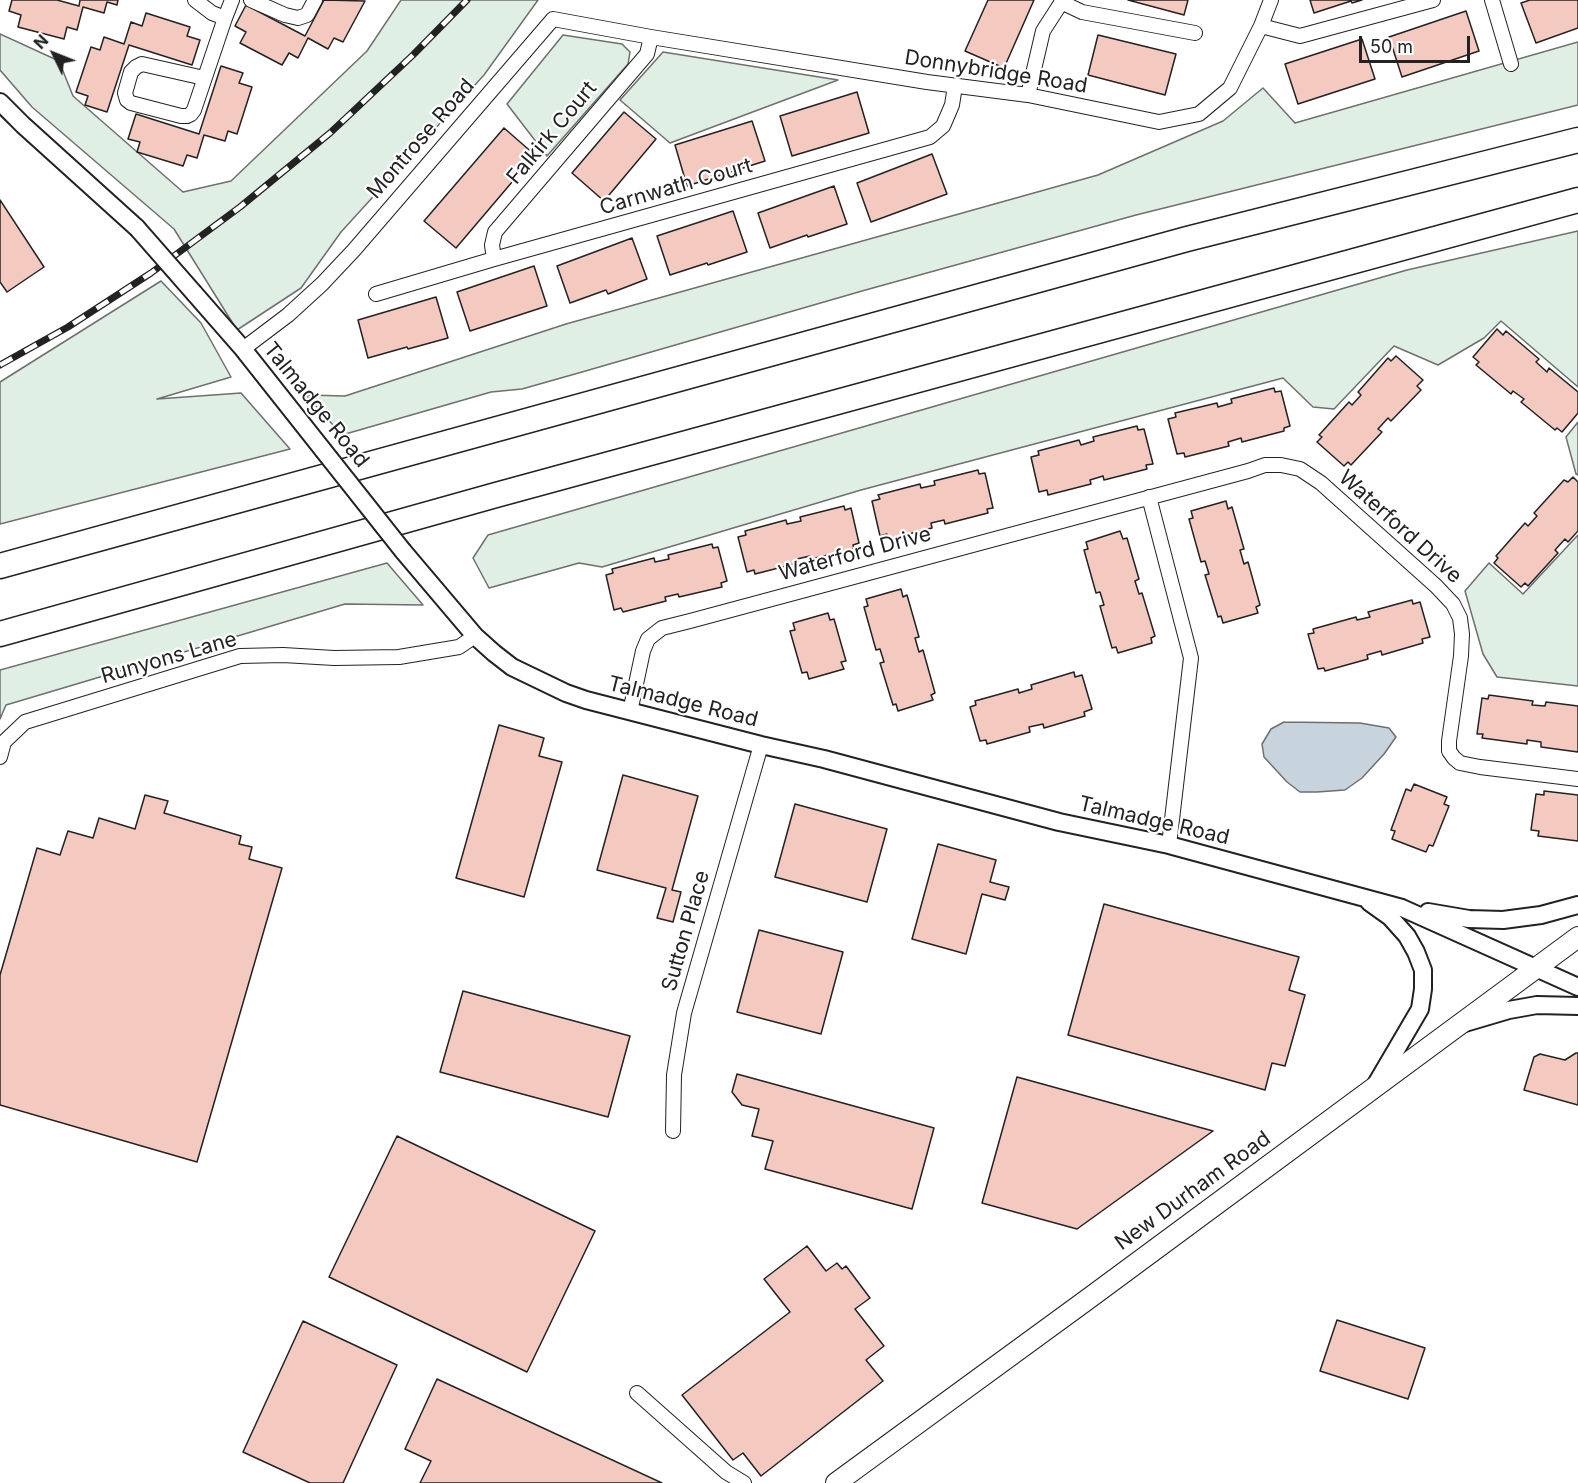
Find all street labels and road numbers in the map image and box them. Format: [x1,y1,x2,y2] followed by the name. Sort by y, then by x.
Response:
[903,45,1089,99] street label: Donnybridge Road
[362,74,480,204] street label: Montrose Road
[502,76,602,190] street label: Falkirk Court
[597,153,755,221] street label: Carnwath Court
[258,337,374,473] street label: Talmadge Road
[1333,465,1467,589] street label: Waterford Drive
[776,522,934,586] street label: Waterford Drive
[98,627,240,689] street label: Runyons Lane
[605,671,761,733] street label: Talmadge Road
[1076,791,1232,851] street label: Talmadge Road
[657,868,715,994] street label: Sutton Place
[1110,1126,1276,1256] street label: New Durham Road

